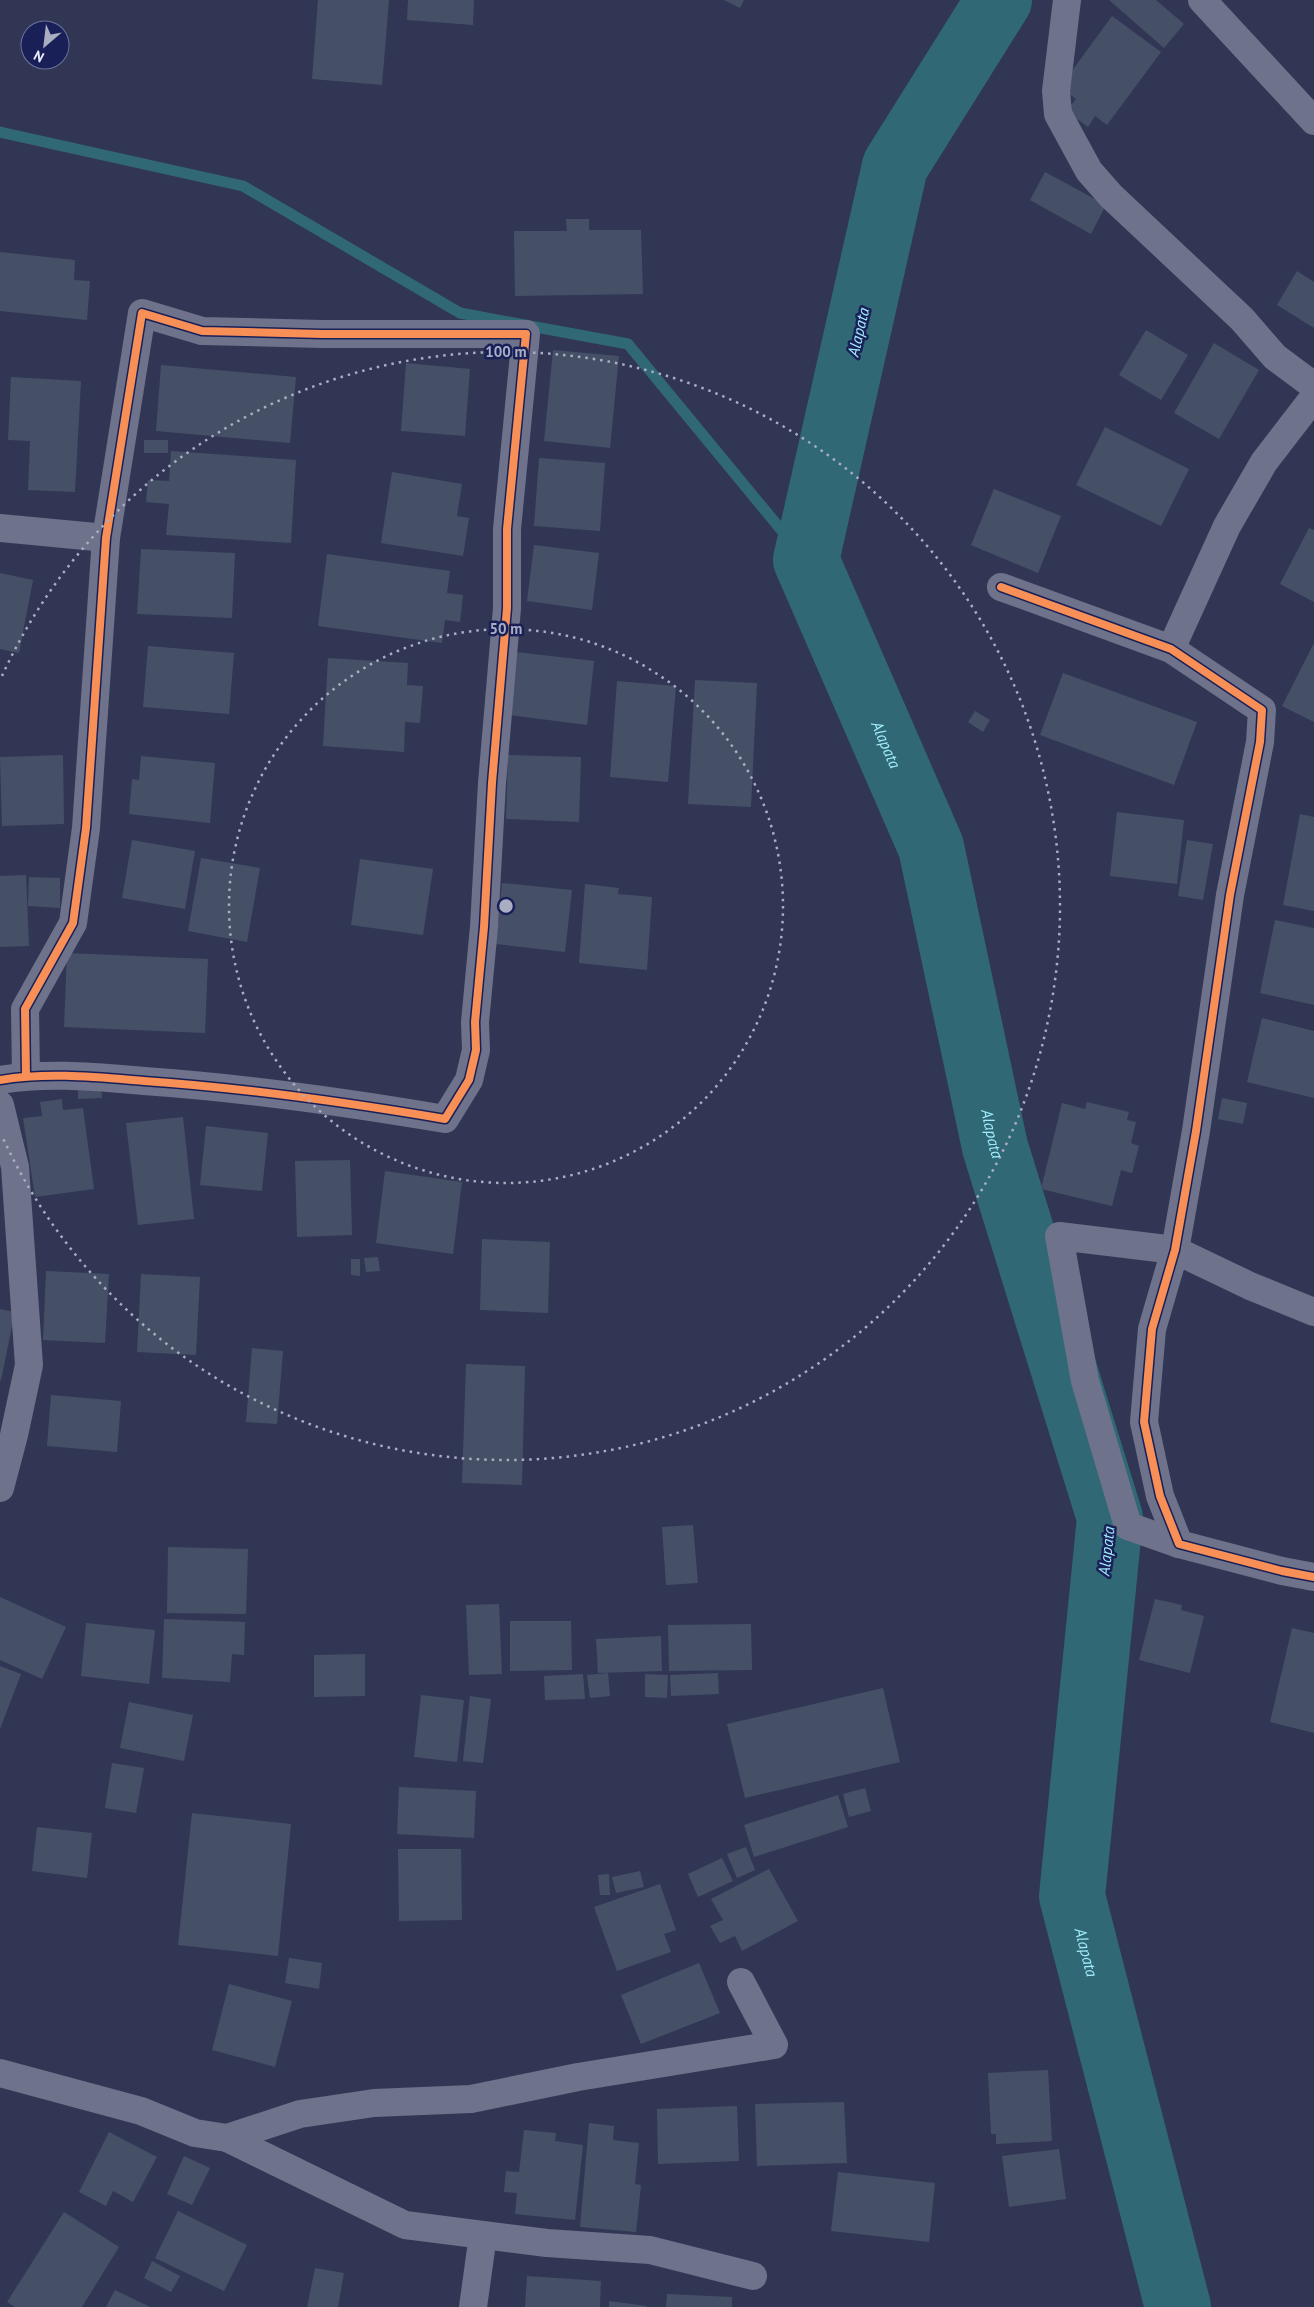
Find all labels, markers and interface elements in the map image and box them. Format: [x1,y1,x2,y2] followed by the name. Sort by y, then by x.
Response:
[20,20,70,70] north arrow
[31,46,47,67] text: N
[842,305,873,359] water label: Alapata
[485,342,527,361] text: 100 m
[490,619,522,638] text: 50 m
[867,717,906,771] water label: Alapata
[497,897,515,915] centre of rings
[977,1106,1008,1161] water label: Alapata
[1093,1525,1119,1578] water label: Alapata
[1070,1925,1102,1979] water label: Alapata

